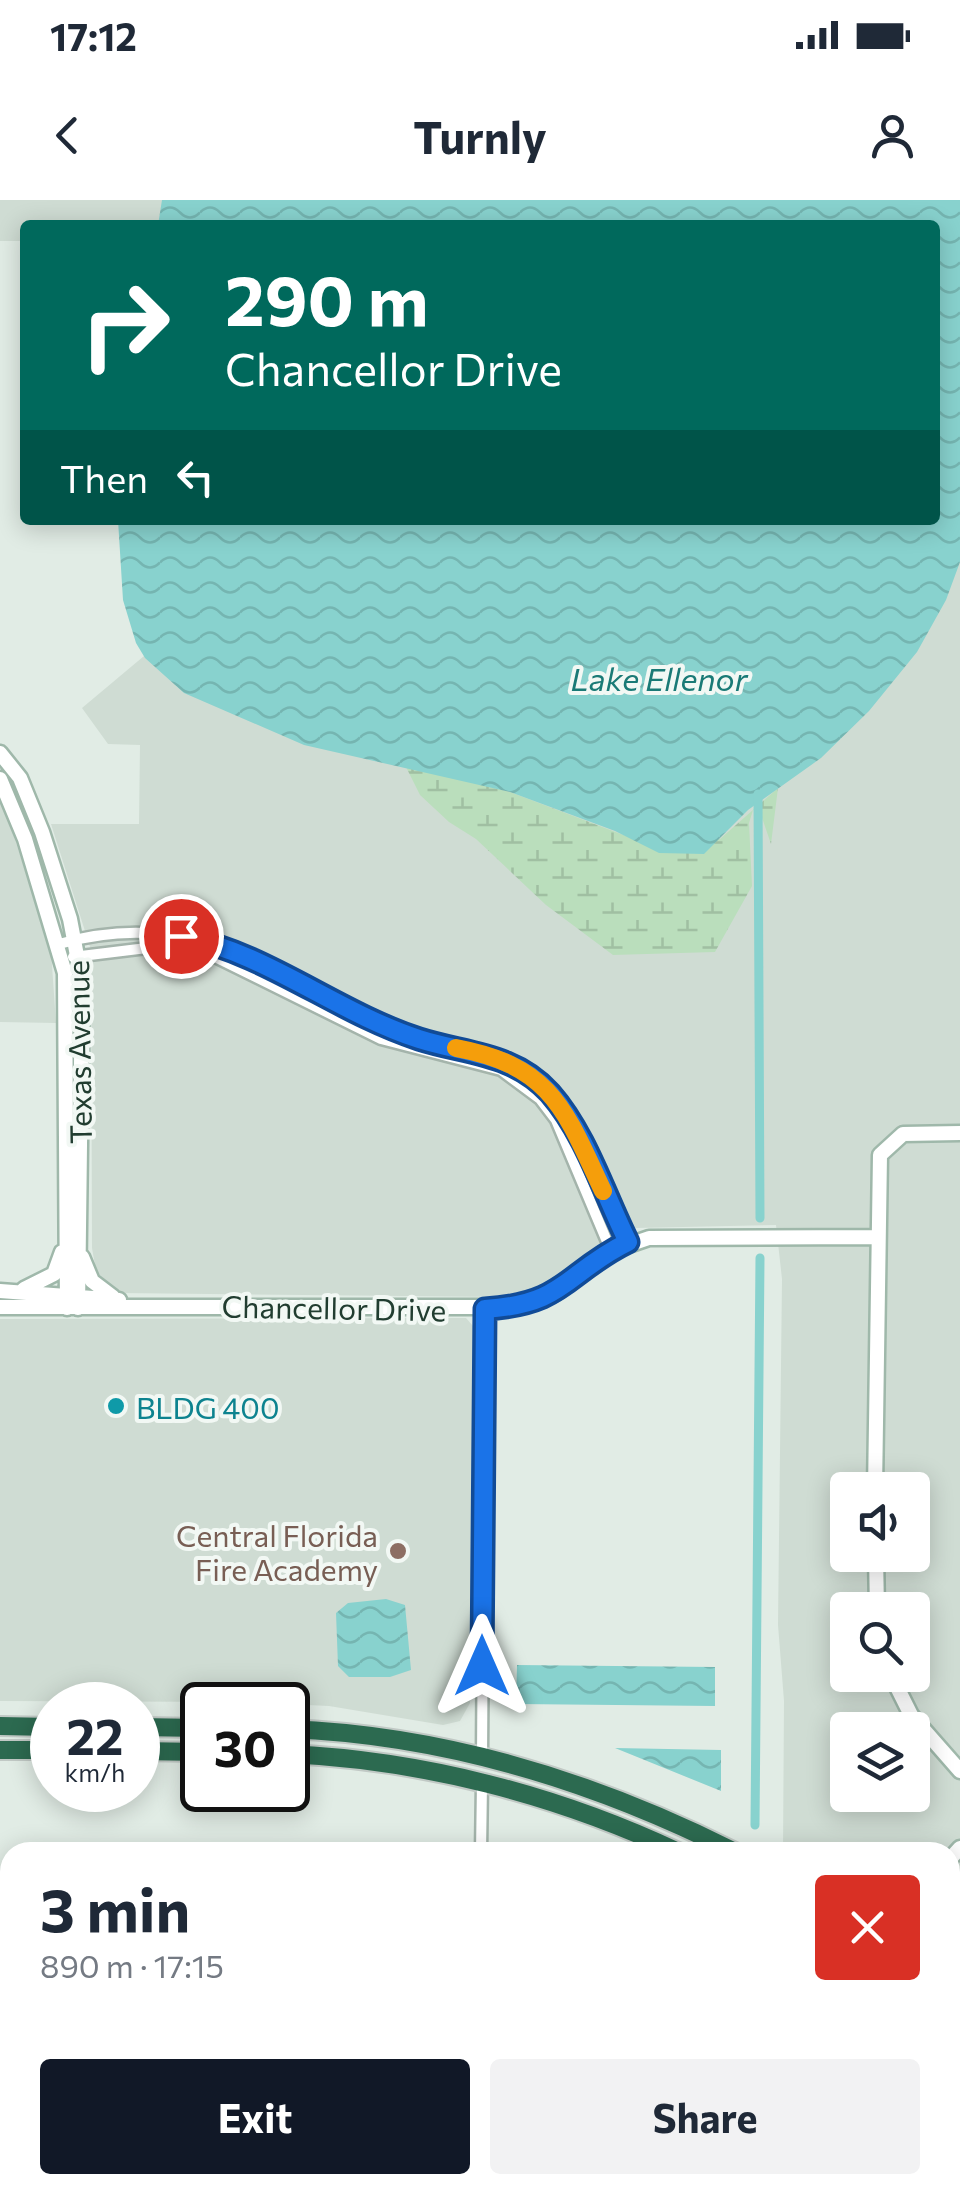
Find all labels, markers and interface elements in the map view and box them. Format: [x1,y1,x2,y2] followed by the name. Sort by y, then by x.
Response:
[50,12,137,59] text: 17:12
[40,108,95,163] icon: back
[413,108,547,163] text: Turnly
[865,108,920,163] icon: person
[225,255,429,340] text: 290 m
[60,260,190,390] icon: right
[225,340,562,395] text: Chancellor Drive
[168,450,223,505] icon: left
[60,454,148,501] text: Then
[570,658,749,698] water label: Lake Ellenor
[139,894,224,979] pin
[154,909,209,964] icon: arrive
[58,960,98,1144] street label: Texas Avenue
[221,1287,447,1327] street label: Chancellor Drive
[136,1388,280,1425] place label: BLDG 400
[105,1395,127,1417] marker: BLDG 400
[830,1472,930,1812] map controls
[830,1472,930,1572] button: sound
[176,1516,378,1587] place label: Central Florida Fire Academy
[387,1540,409,1562] marker: Central Florida Fire Academy
[830,1592,930,1692] button: search
[430,1614,534,1718] position arrow
[180,1682,310,1812] speed limit sign: 30
[67,1704,123,1765] text: 22
[830,1712,930,1812] button: layers
[65,1757,125,1787] text: km/h
[40,1871,190,1944] text: 3 min
[815,1875,920,1980] button: close
[40,1945,224,1985] text: 890 m · 17:15
[40,2059,470,2174] button: Exit
[490,2059,920,2174] button: Share

